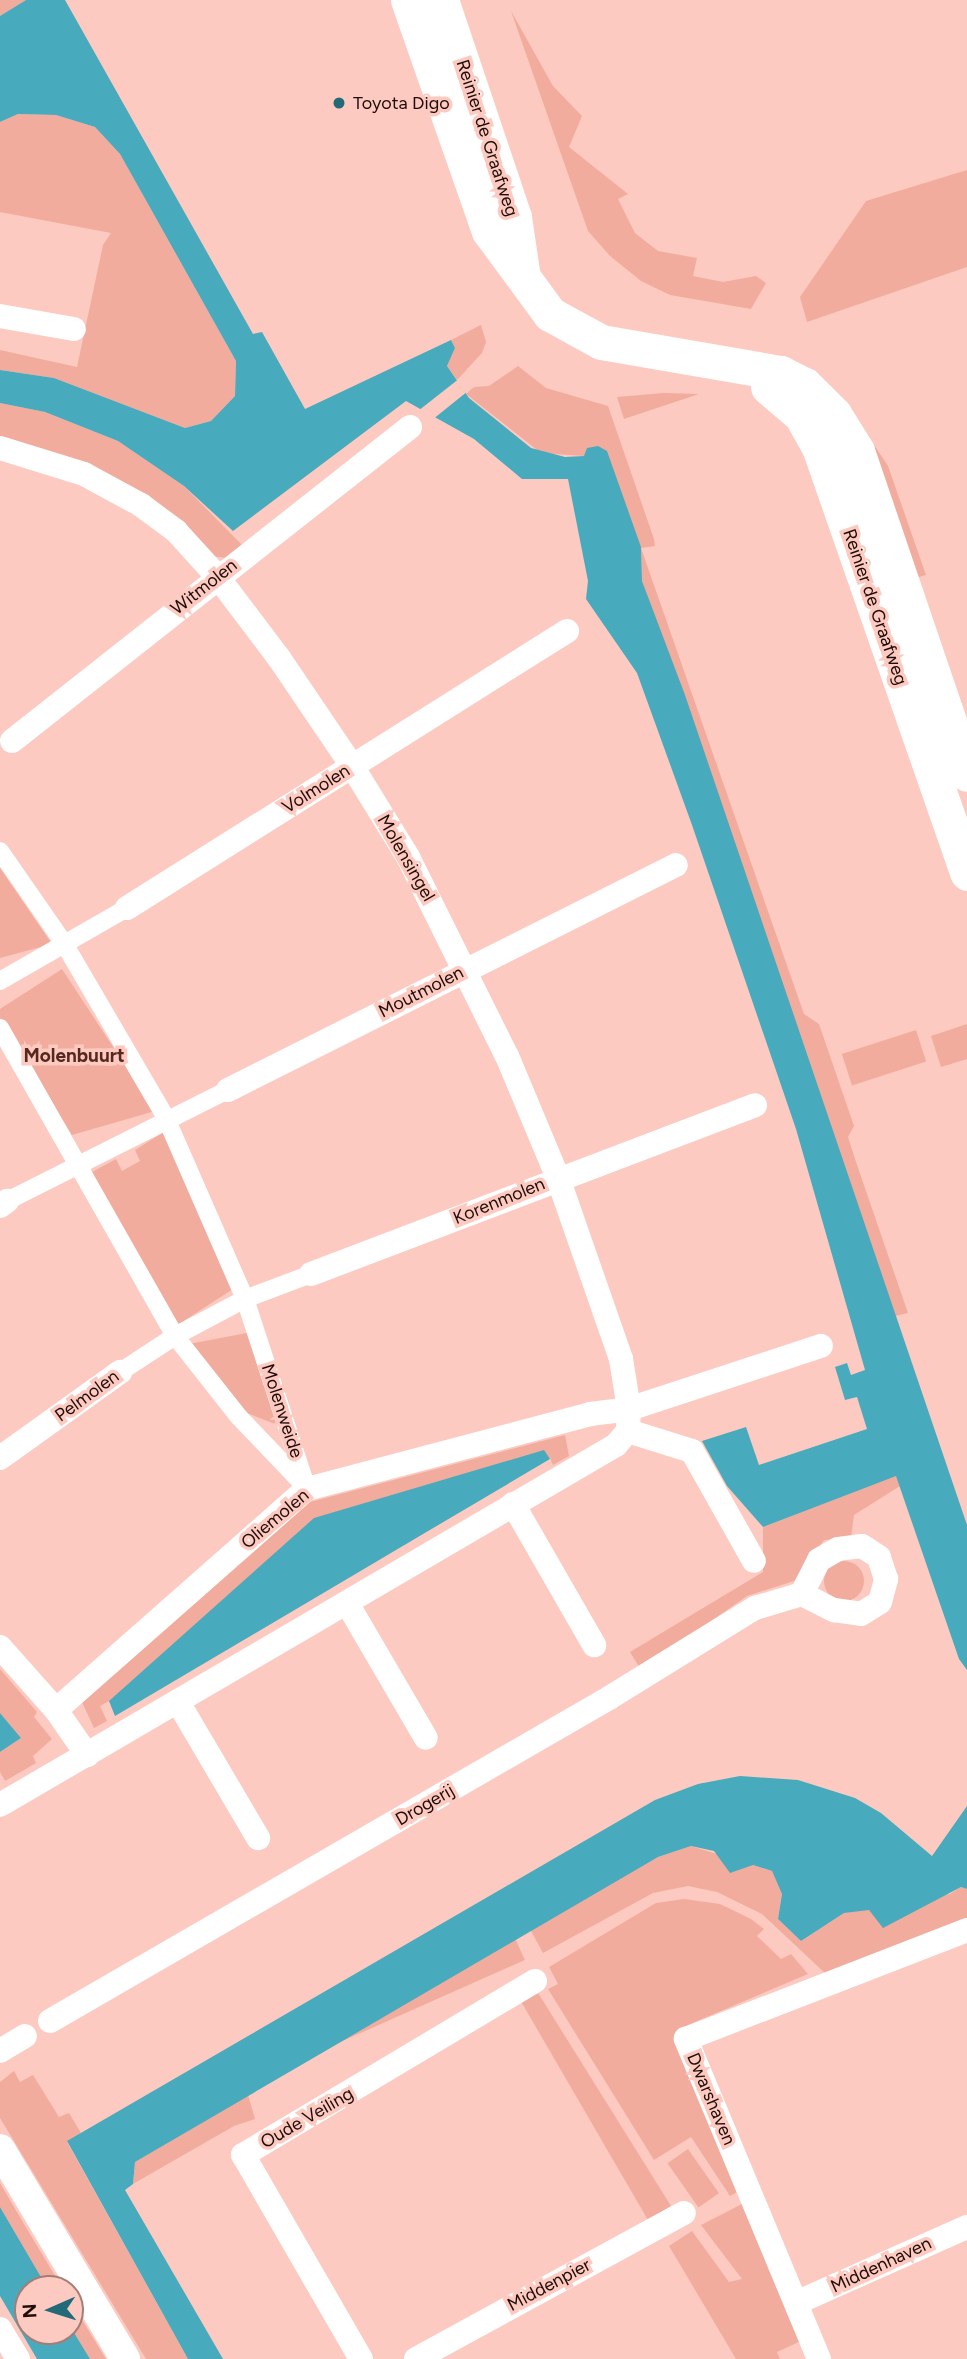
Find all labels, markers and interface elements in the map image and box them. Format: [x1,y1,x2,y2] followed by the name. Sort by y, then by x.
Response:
[451,57,523,219] street label: Reinier de Graafweg
[353,92,450,114] place label: Toyota Digo
[331,95,347,111] marker: Toyota Digo
[838,526,912,688] street label: Reinier de Graafweg
[167,555,241,619] street label: Witmolen
[278,760,354,818] street label: Volmolen
[373,811,439,905] street label: Molensingel
[375,961,467,1023] street label: Moutmolen
[23,1045,125,1067] district label: Molenbuurt
[450,1173,548,1229] street label: Korenmolen
[257,1361,307,1461] street label: Molenweide
[51,1366,123,1426] street label: Pelmolen
[237,1485,313,1553] street label: Oliemolen
[392,1780,458,1830] street label: Drogerij
[682,2050,740,2148] street label: Dwarshaven
[257,2083,357,2153] street label: Oude Veiling
[827,2232,935,2298] street label: Middenhaven
[504,2254,594,2316] street label: Middenpier
[14,2275,84,2345] north arrow
[18,2303,41,2319] text: N

